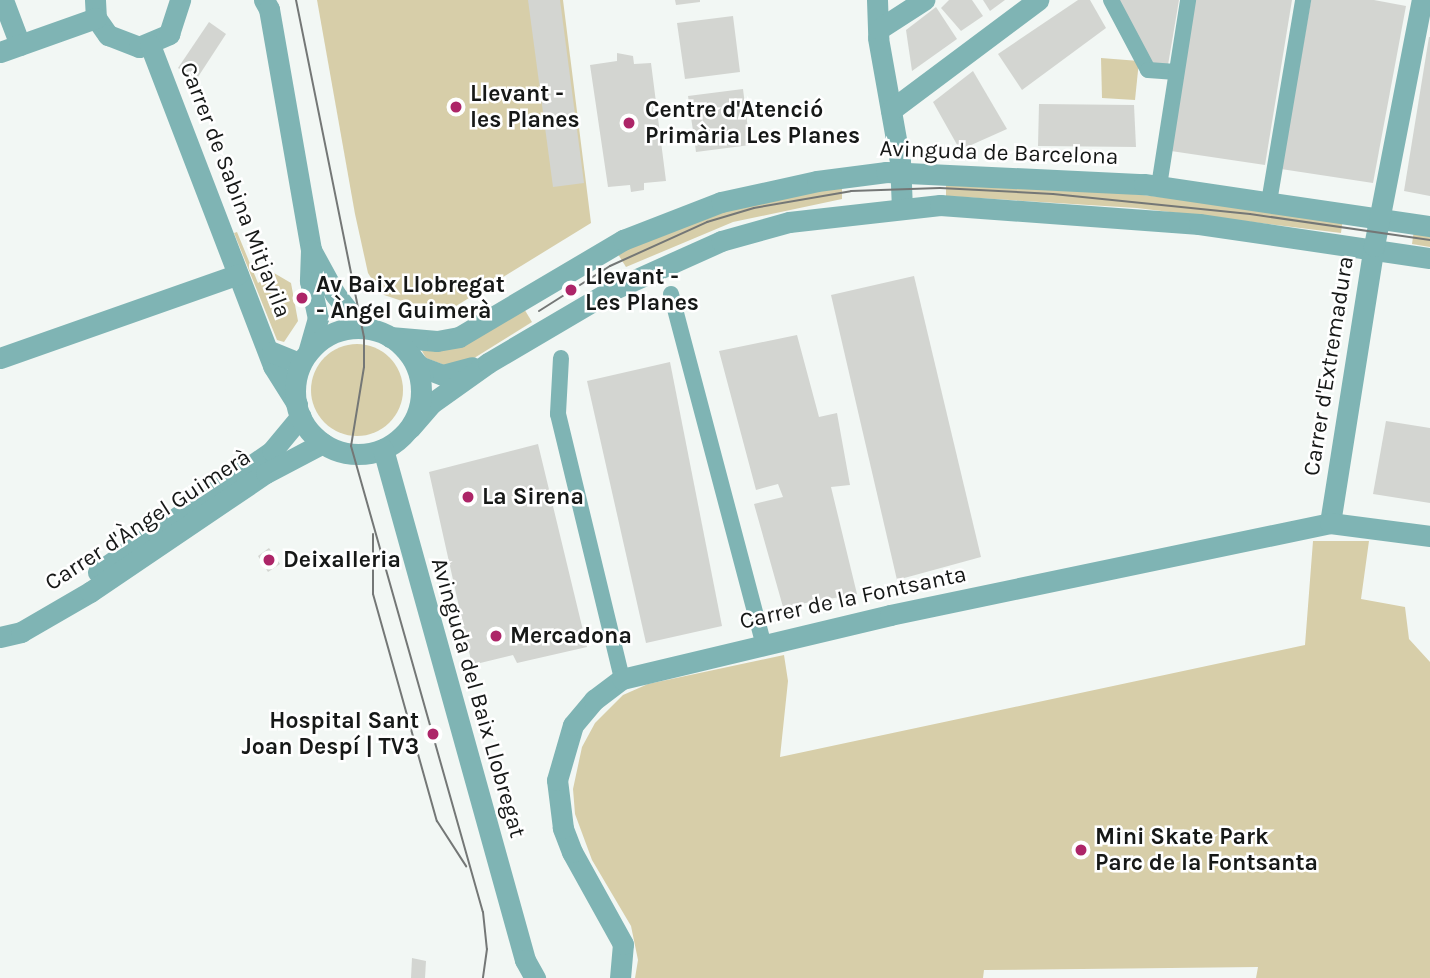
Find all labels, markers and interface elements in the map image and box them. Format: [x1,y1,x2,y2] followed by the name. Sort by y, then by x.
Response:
[174,58,296,322] street label: Carrer de Sabina Mitjavila
[470,80,580,134] place label: Llevant - les Planes
[645,96,860,150] place label: Centre d'Atenció Primària Les Planes
[448,99,464,115] marker: Llevant - les Planes
[619,113,639,133] marker: Centre d'Atenció Primària Les Planes
[879,135,1119,171] street label: Avinguda de Barcelona
[1298,254,1360,478] street label: Carrer d'Extremadura
[585,263,699,317] place label: Llevant - Les Planes
[316,271,505,325] place label: Av Baix Llobregat - Àngel Guimerà
[563,282,579,298] marker: Llevant - Les Planes
[294,290,310,306] marker: Av Baix Llobregat - Àngel Guimerà
[40,443,256,597] street label: Carrer d'Àngel Guimerà
[482,483,584,511] place label: La Sirena
[460,489,476,505] marker: La Sirena
[283,546,401,574] place label: Deixalleria
[261,552,277,568] marker: Deixalleria
[425,555,531,841] street label: Avinguda del Baix Llobregat
[737,560,969,636] street label: Carrer de la Fontsanta
[510,622,632,650] place label: Mercadona
[488,628,504,644] marker: Mercadona
[241,707,419,761] place label: Hospital Sant Joan Despí | TV3
[425,726,441,742] marker: Hospital Sant Joan Despí | TV3
[1095,823,1318,877] place label: Mini Skate Park Parc de la Fontsanta
[1073,842,1089,858] marker: Mini Skate Park Parc de la Fontsanta

